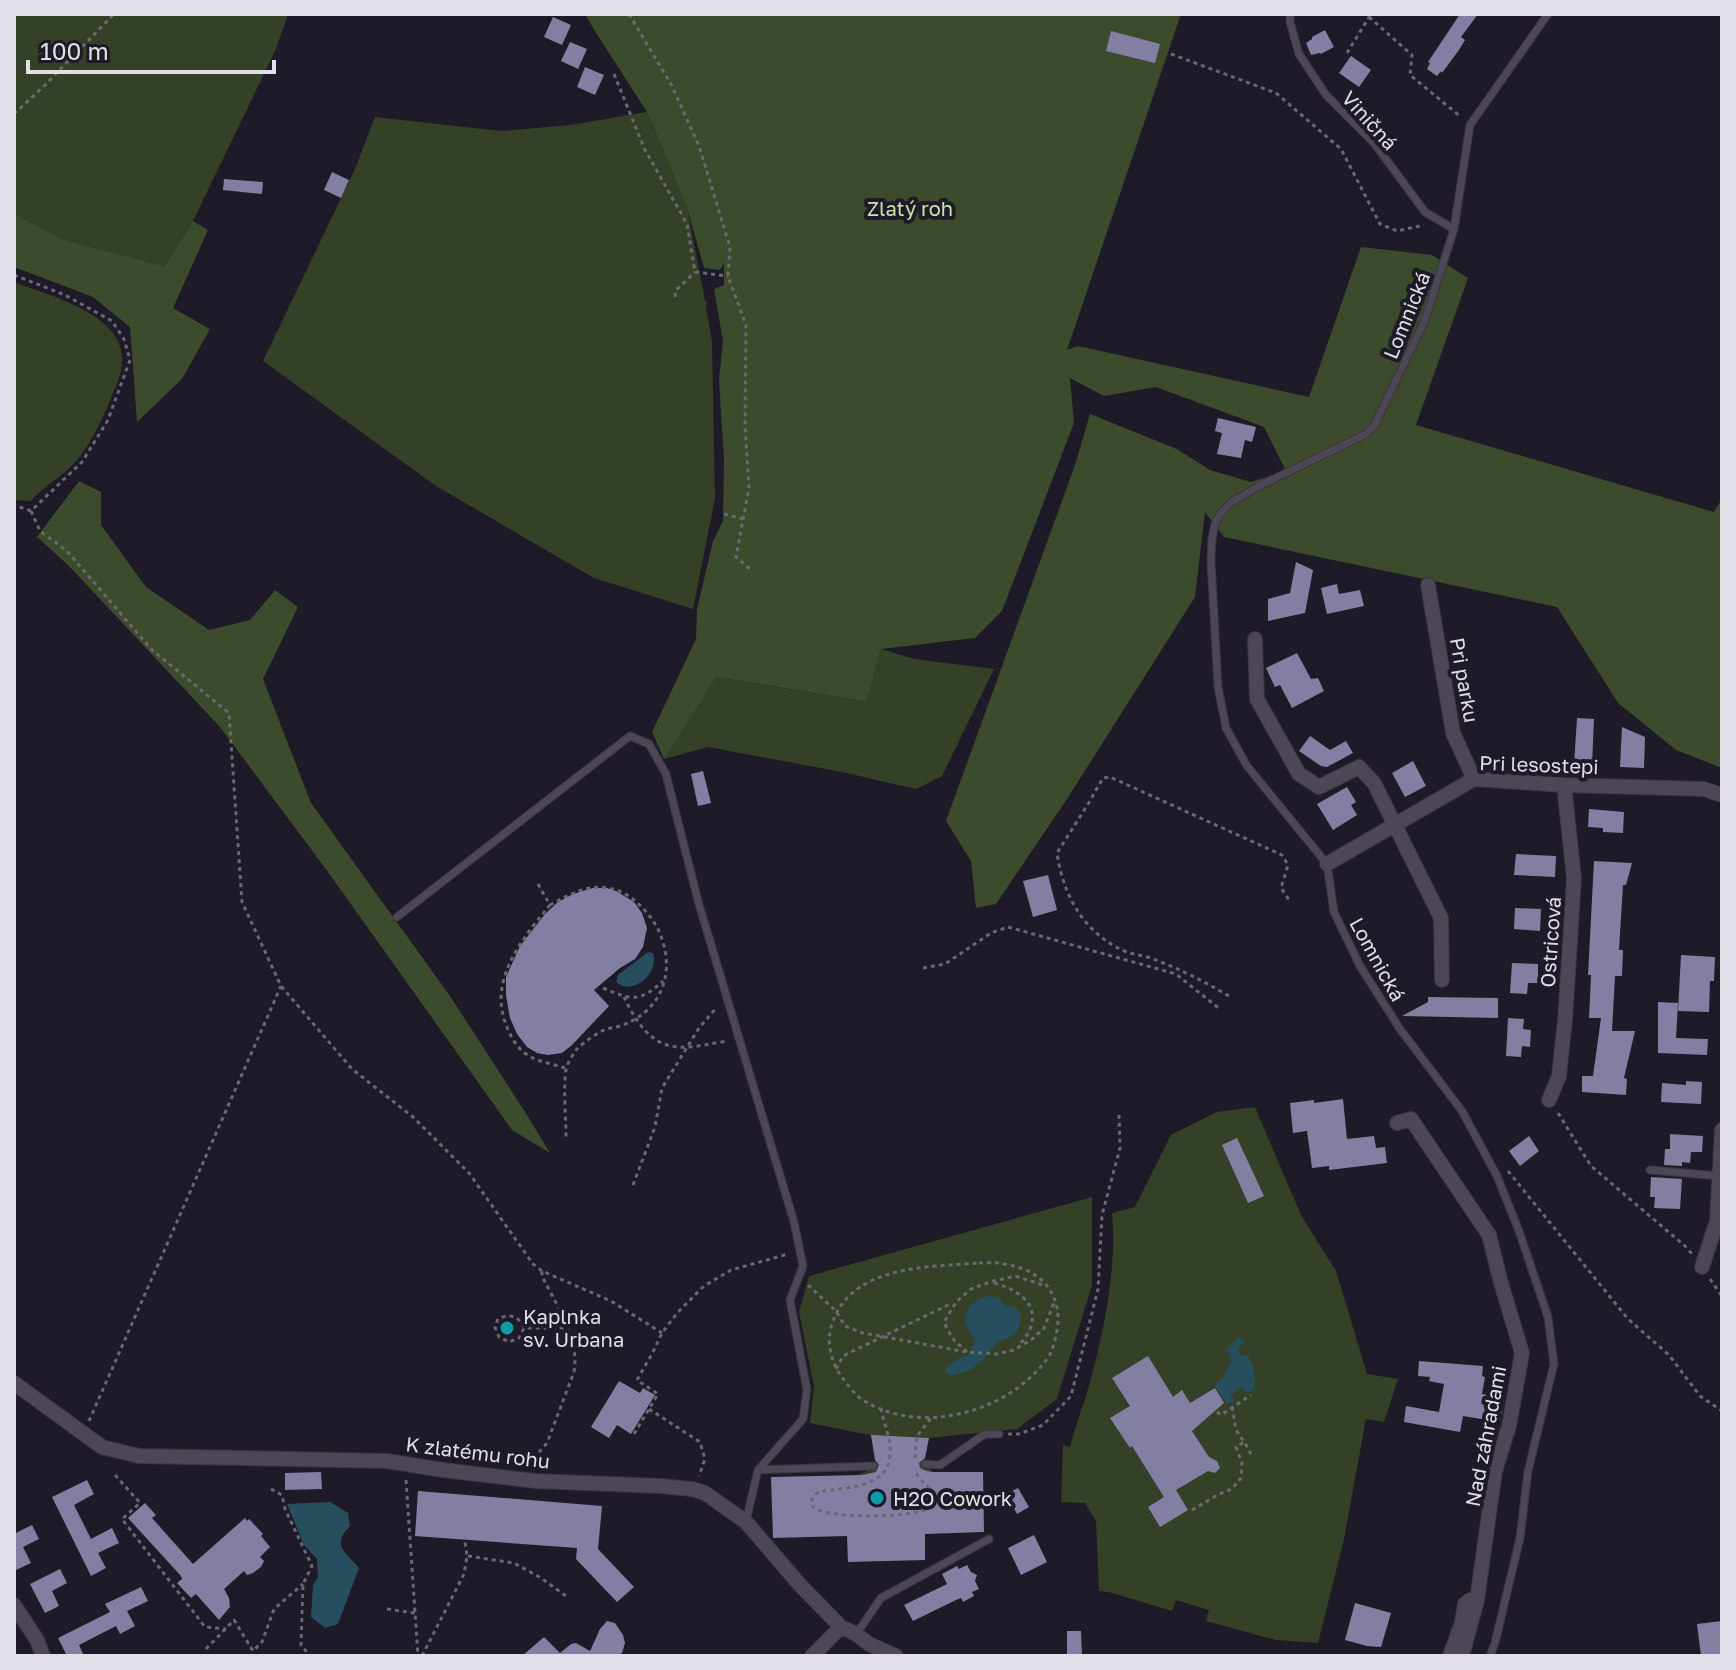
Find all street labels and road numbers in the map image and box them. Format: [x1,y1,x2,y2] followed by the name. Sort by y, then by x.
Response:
[1337,86,1403,154] street label: Viničná
[1378,268,1434,362] street label: Lomnická
[1446,636,1484,724] street label: Pri parku
[1479,750,1599,778] street label: Pri lesostepi
[1535,896,1565,988] street label: Ostricová
[1345,913,1411,1005] street label: Lomnická
[1460,1363,1510,1509] street label: Nad záhradami
[405,1431,551,1473] street label: K zlatému rohu

